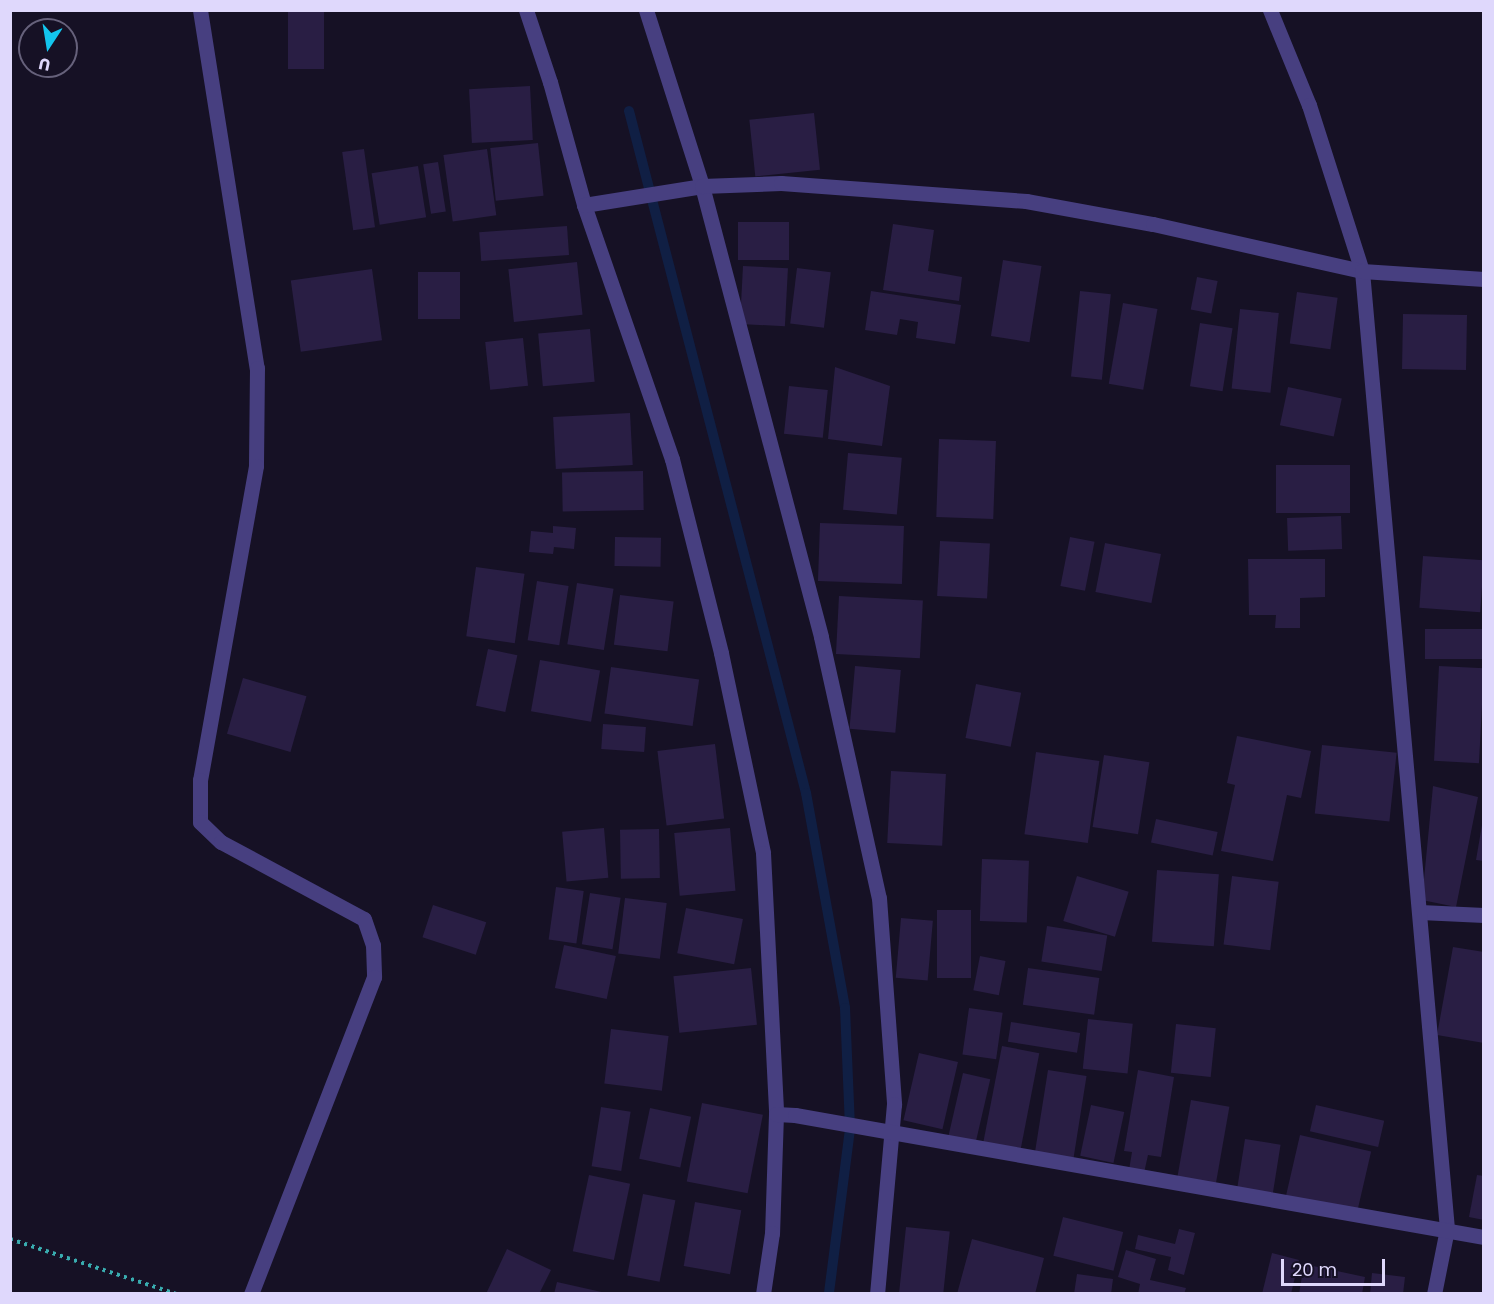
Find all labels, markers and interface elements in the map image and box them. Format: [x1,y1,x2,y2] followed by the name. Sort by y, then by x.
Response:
[18,18,78,78] north arrow
[37,52,52,77] text: U
[1284,1247,1388,1285] scale bar
[1292,1257,1337,1282] text: 20 m

